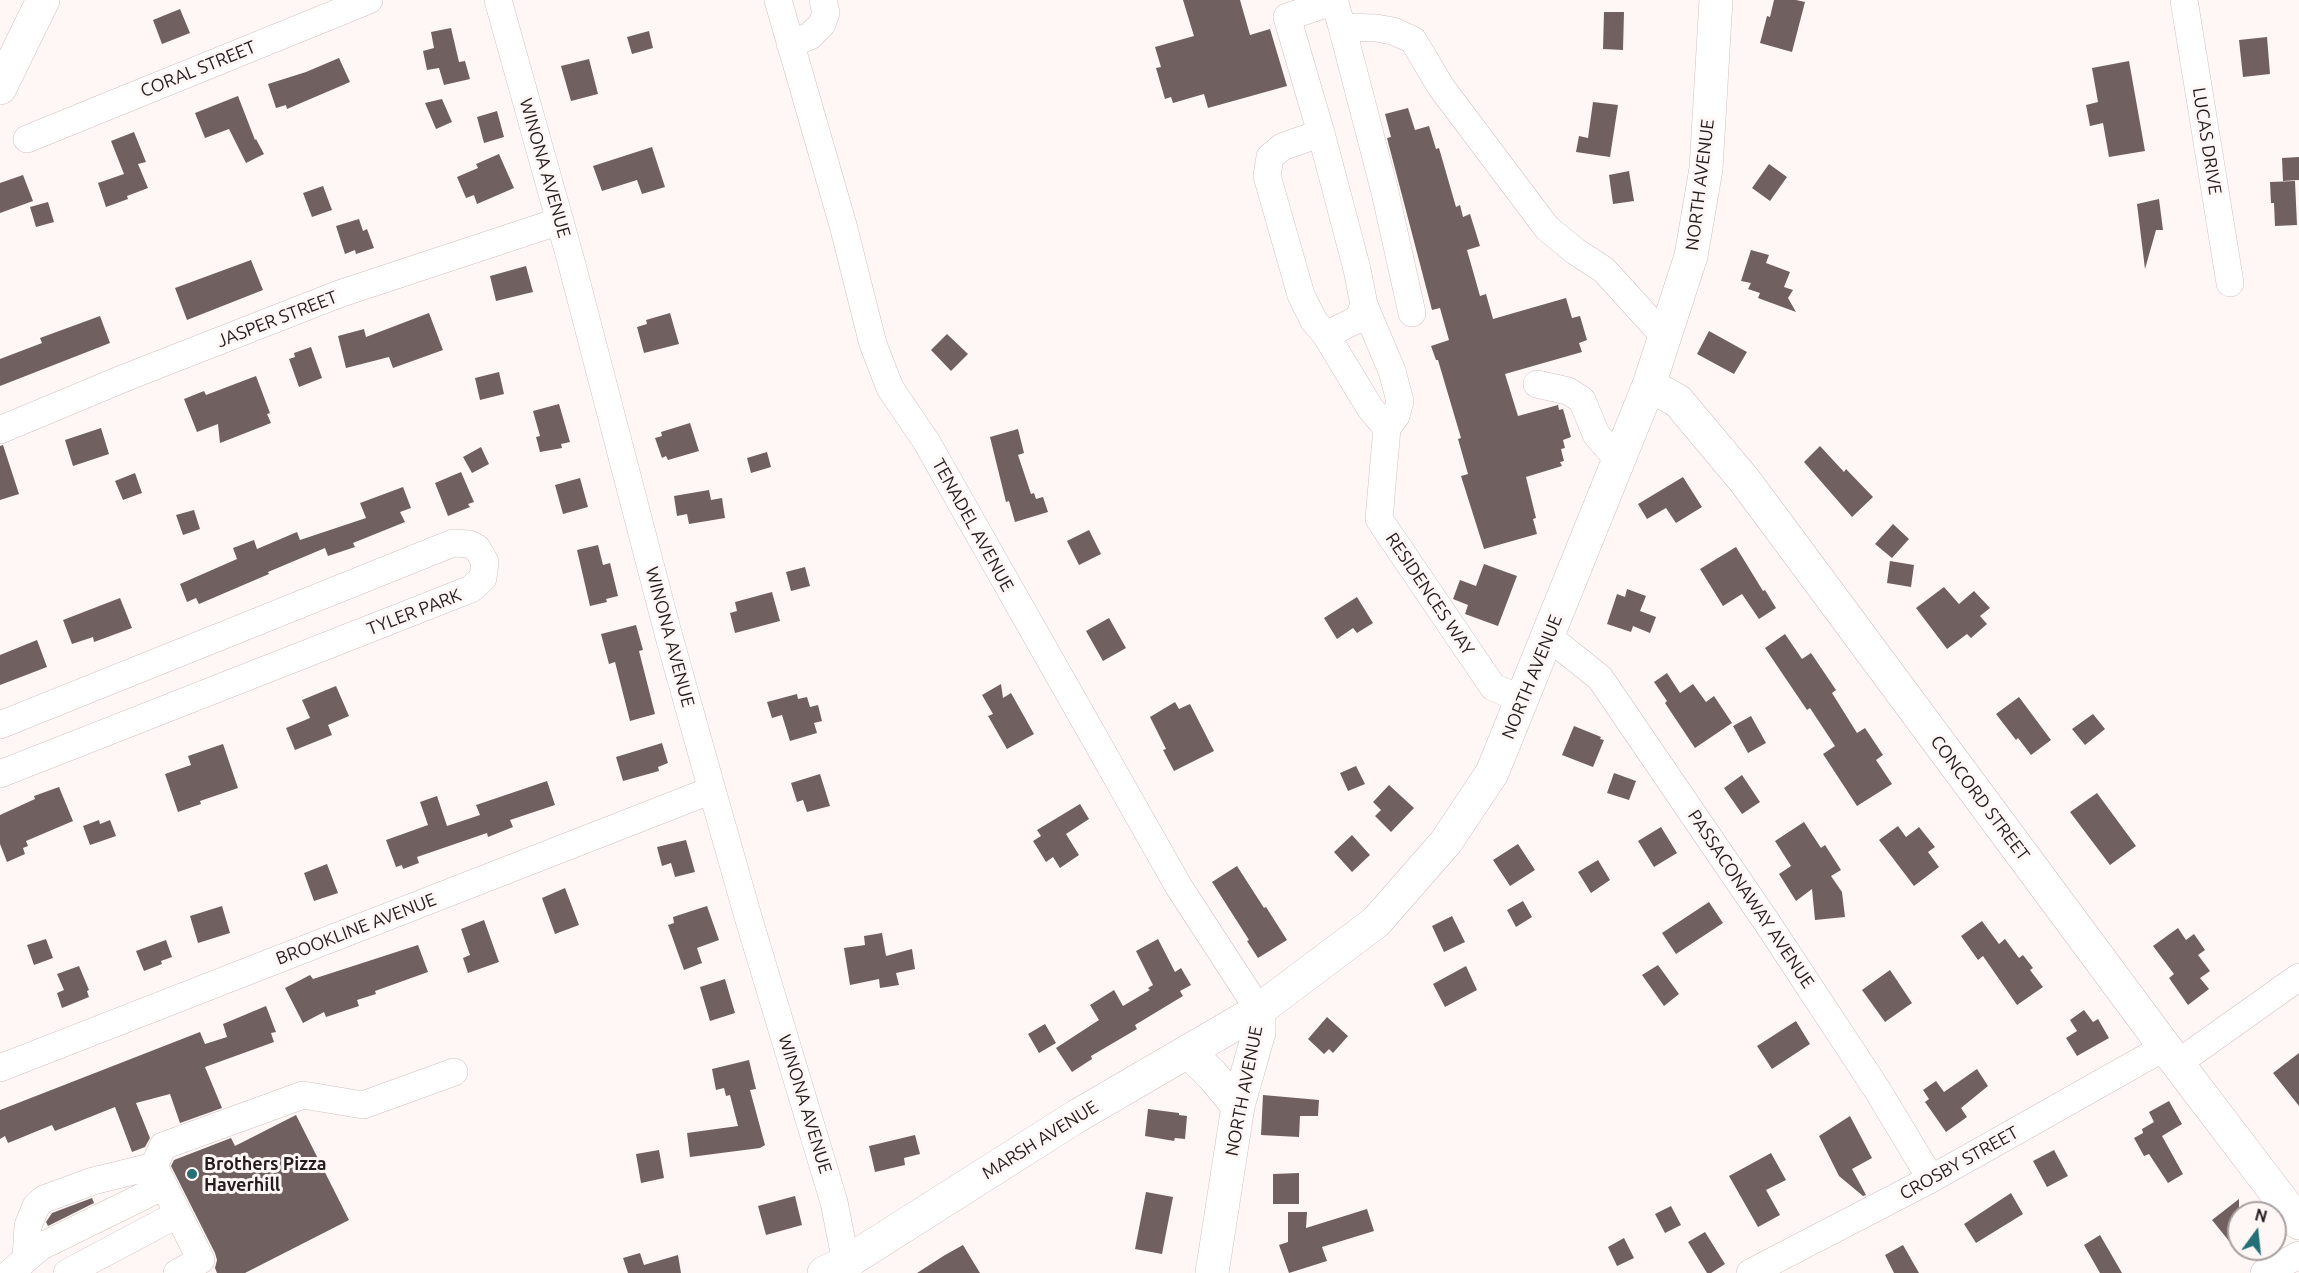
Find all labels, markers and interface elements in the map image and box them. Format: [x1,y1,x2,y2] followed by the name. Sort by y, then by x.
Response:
[137,36,259,102] street label: CORAL STREET
[2188,86,2226,196] street label: LUCAS DRIVE
[515,96,575,240] street label: WINONA AVENUE
[1681,118,1719,252] street label: NORTH AVENUE
[214,286,340,352] street label: JASPER STREET
[928,455,1018,595] street label: TENADEL AVENUE
[1381,529,1479,659] street label: RESIDENCES WAY
[641,565,699,709] street label: WINONA AVENUE
[364,584,464,640] street label: TYLER PARK
[1497,612,1567,742] street label: NORTH AVENUE
[1926,731,2034,865] street label: CONCORD STREET
[1683,806,1819,992] street label: PASSACONAWAY AVENUE
[273,888,439,970] street label: BROOKLINE AVENUE
[1221,1024,1267,1158] street label: NORTH AVENUE
[774,1032,836,1176] street label: WINONA AVENUE
[978,1096,1102,1184] street label: MARSH AVENUE
[1896,1122,2022,1204] street label: CROSBY STREET
[204,1153,326,1196] place label: Brothers Pizza Haverhill
[185,1167,199,1181] marker: Brothers Pizza Haverhill
[2227,1201,2287,1261] north arrow
[2253,1205,2269,1226] text: N

